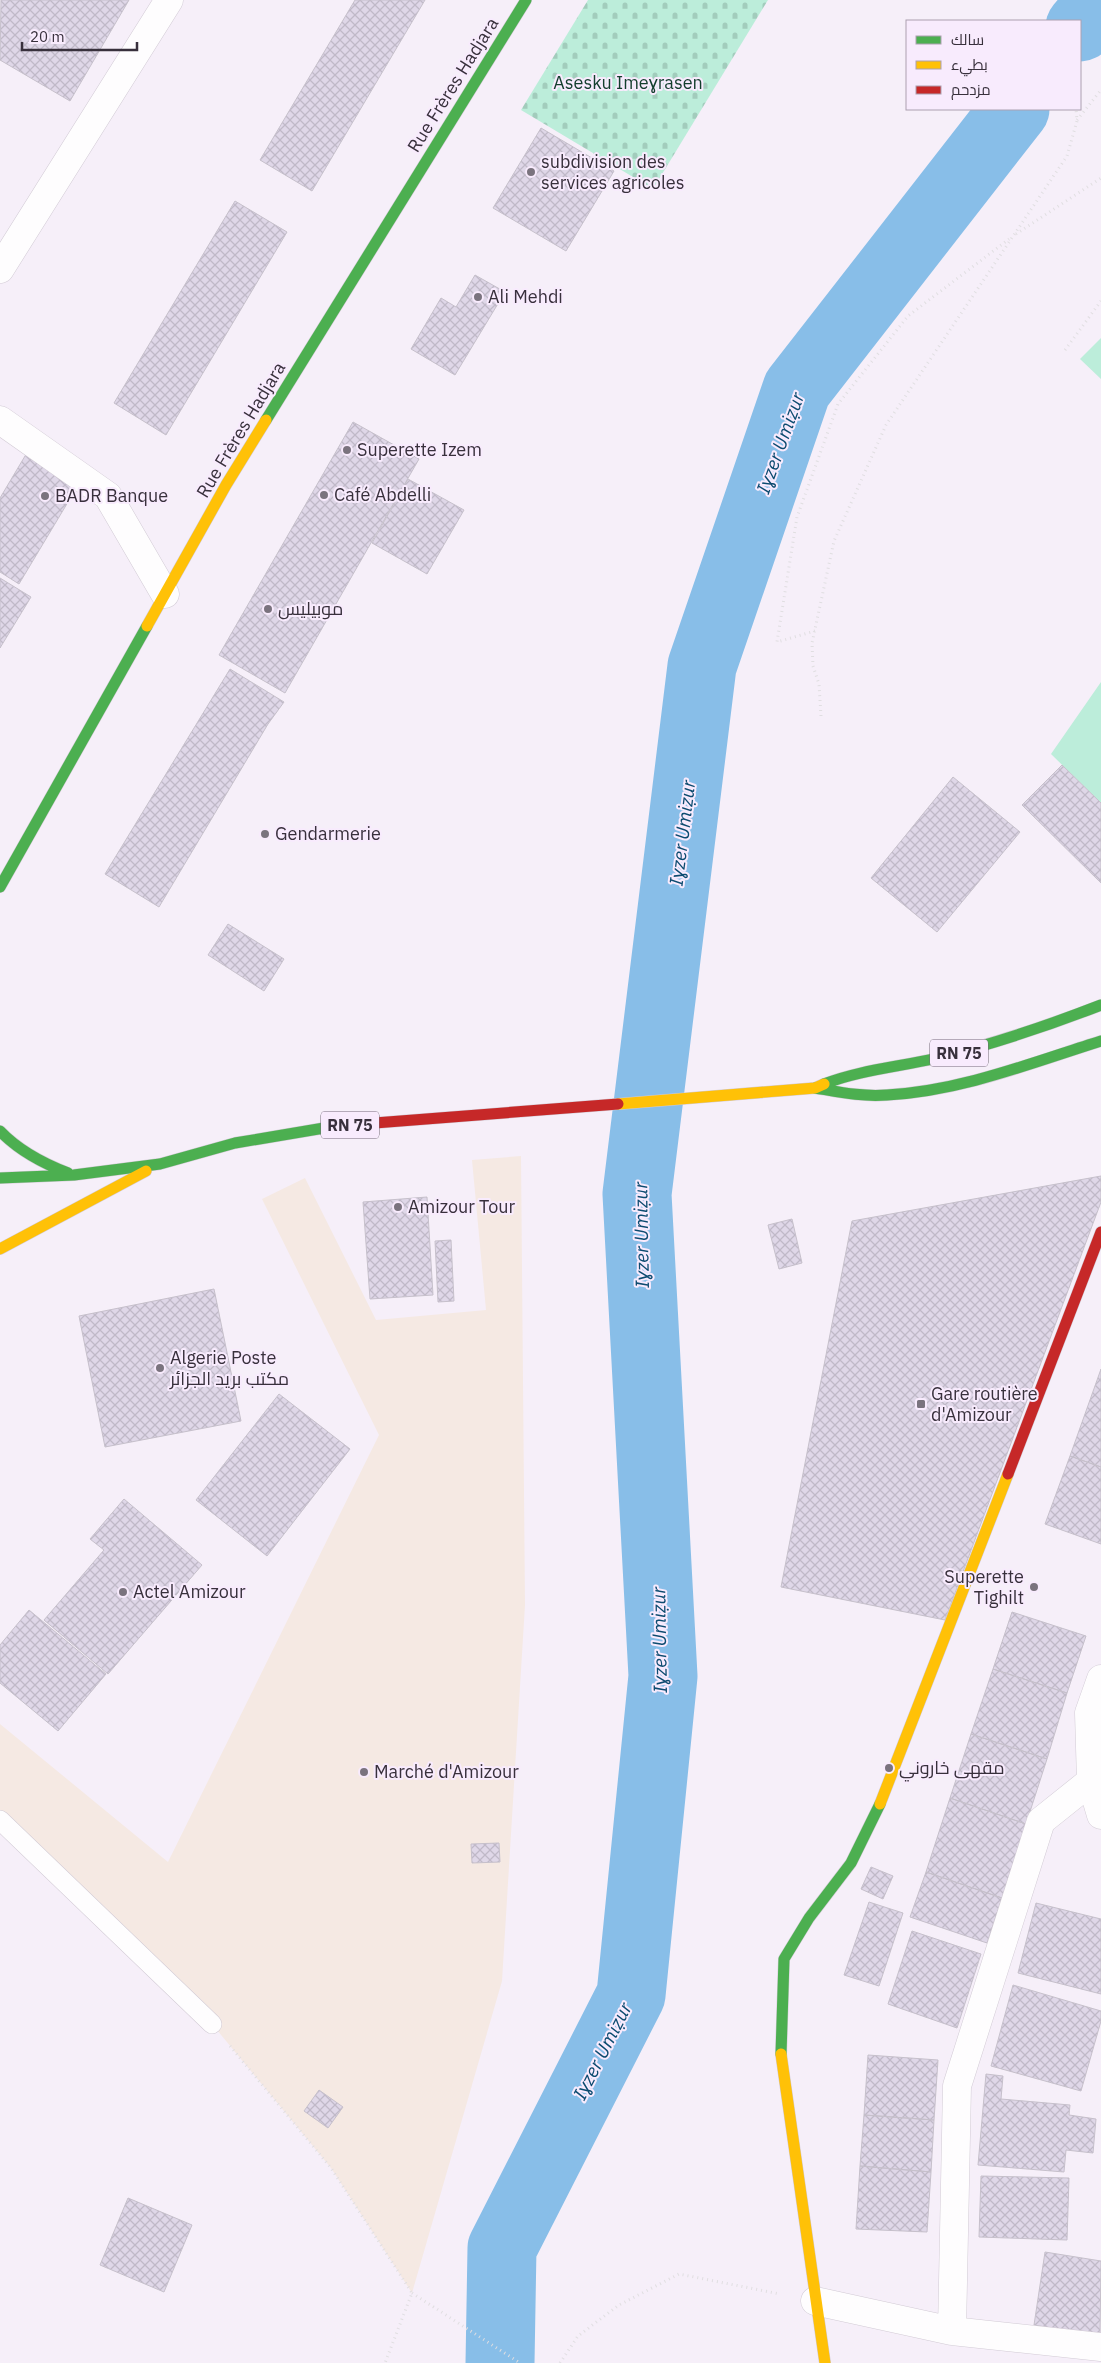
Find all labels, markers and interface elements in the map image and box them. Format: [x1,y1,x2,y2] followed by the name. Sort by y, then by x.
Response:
[402,13,503,156] street label: Rue Frères Hadjara
[22,20,138,52] scale bar
[906,20,1081,110] legend
[30,27,65,46] text: 20 m
[951,30,984,49] text: سالك
[951,55,988,77] text: بطيء
[553,71,703,94] park label: Asesku Imeɣrasen
[951,80,991,100] text: مزدحم
[541,150,684,194] place label: subdivision des services agricoles
[525,166,537,178] marker: subdivision des services agricoles
[488,285,563,308] place label: Ali Mehdi
[472,291,484,303] marker: Ali Mehdi
[191,357,290,502] street label: Rue Frères Hadjara
[751,388,810,497] water label: Iɣzer Umiẓur
[357,438,482,461] place label: Superette Izem
[341,444,353,456] marker: Superette Izem
[334,483,431,506] place label: Café Abdelli
[55,484,168,507] place label: BADR Banque
[318,489,330,501] marker: Café Abdelli
[39,490,51,502] marker: BADR Banque
[278,597,343,620] place label: موبيليس
[262,603,274,615] marker: موبيليس
[664,778,701,887] water label: Iɣzer Umiẓur
[275,822,381,845] place label: Gendarmerie
[259,828,271,840] marker: Gendarmerie
[930,1040,988,1066] road number: RN 75
[321,1112,379,1138] road number: RN 75
[628,1181,654,1288] water label: Iɣzer Umiẓur
[408,1195,516,1218] place label: Amizour Tour
[392,1201,404,1213] marker: Amizour Tour
[169,1346,289,1390] place label: Algerie Poste مكتب بريد الجزائر
[154,1362,166,1374] marker: Algerie Poste مكتب بريد الجزائر
[931,1382,1038,1426] place label: Gare routière d'Amizour
[915,1398,927,1410] marker: Gare routière d'Amizour
[944,1565,1024,1609] place label: Superette Tighilt
[133,1580,246,1603] place label: Actel Amizour
[1028,1581,1040,1593] marker: Superette Tighilt
[117,1586,129,1598] marker: Actel Amizour
[646,1586,672,1693] water label: Iɣzer Umiẓur
[899,1756,1005,1782] place label: مقهى خاروني
[374,1760,519,1783] place label: Marché d'Amizour
[883,1762,895,1774] marker: مقهى خاروني
[358,1766,370,1778] marker: Marché d'Amizour
[567,1997,637,2104] water label: Iɣzer Umiẓur

